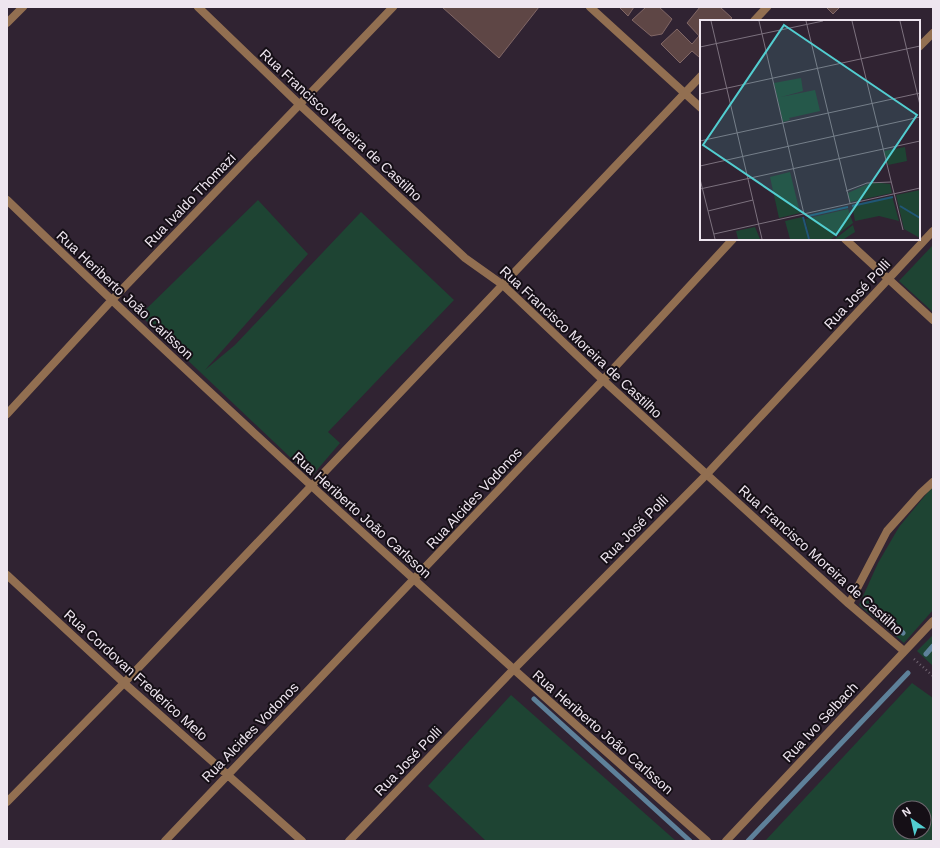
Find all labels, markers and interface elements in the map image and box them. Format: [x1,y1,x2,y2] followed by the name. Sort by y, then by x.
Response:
[700,20,920,240] inset map
[257,46,425,204] street label: Rua Francisco Moreira de Castilho
[141,150,239,250] street label: Rua Ivaldo Thomazi
[54,228,196,362] street label: Rua Heriberto João Carlsson
[821,256,893,332] street label: Rua José Polli
[497,263,665,421] street label: Rua Francisco Moreira de Castilho
[423,444,525,552] street label: Rua Alcides Vodonos
[290,449,434,581] street label: Rua Heriberto João Carlsson
[736,482,907,638] street label: Rua Francisco Moreira de Castilho
[597,492,671,566] street label: Rua José Polli
[61,606,211,744] street label: Rua Cordovan Frederico Melo
[530,667,676,797] street label: Rua Heriberto João Carlsson
[198,679,302,785] street label: Rua Alcides Vodonos
[779,679,861,765] street label: Rua Ivo Selbach
[371,723,445,799] street label: Rua José Polli
[892,800,932,840] north arrow
[900,804,913,819] text: N

